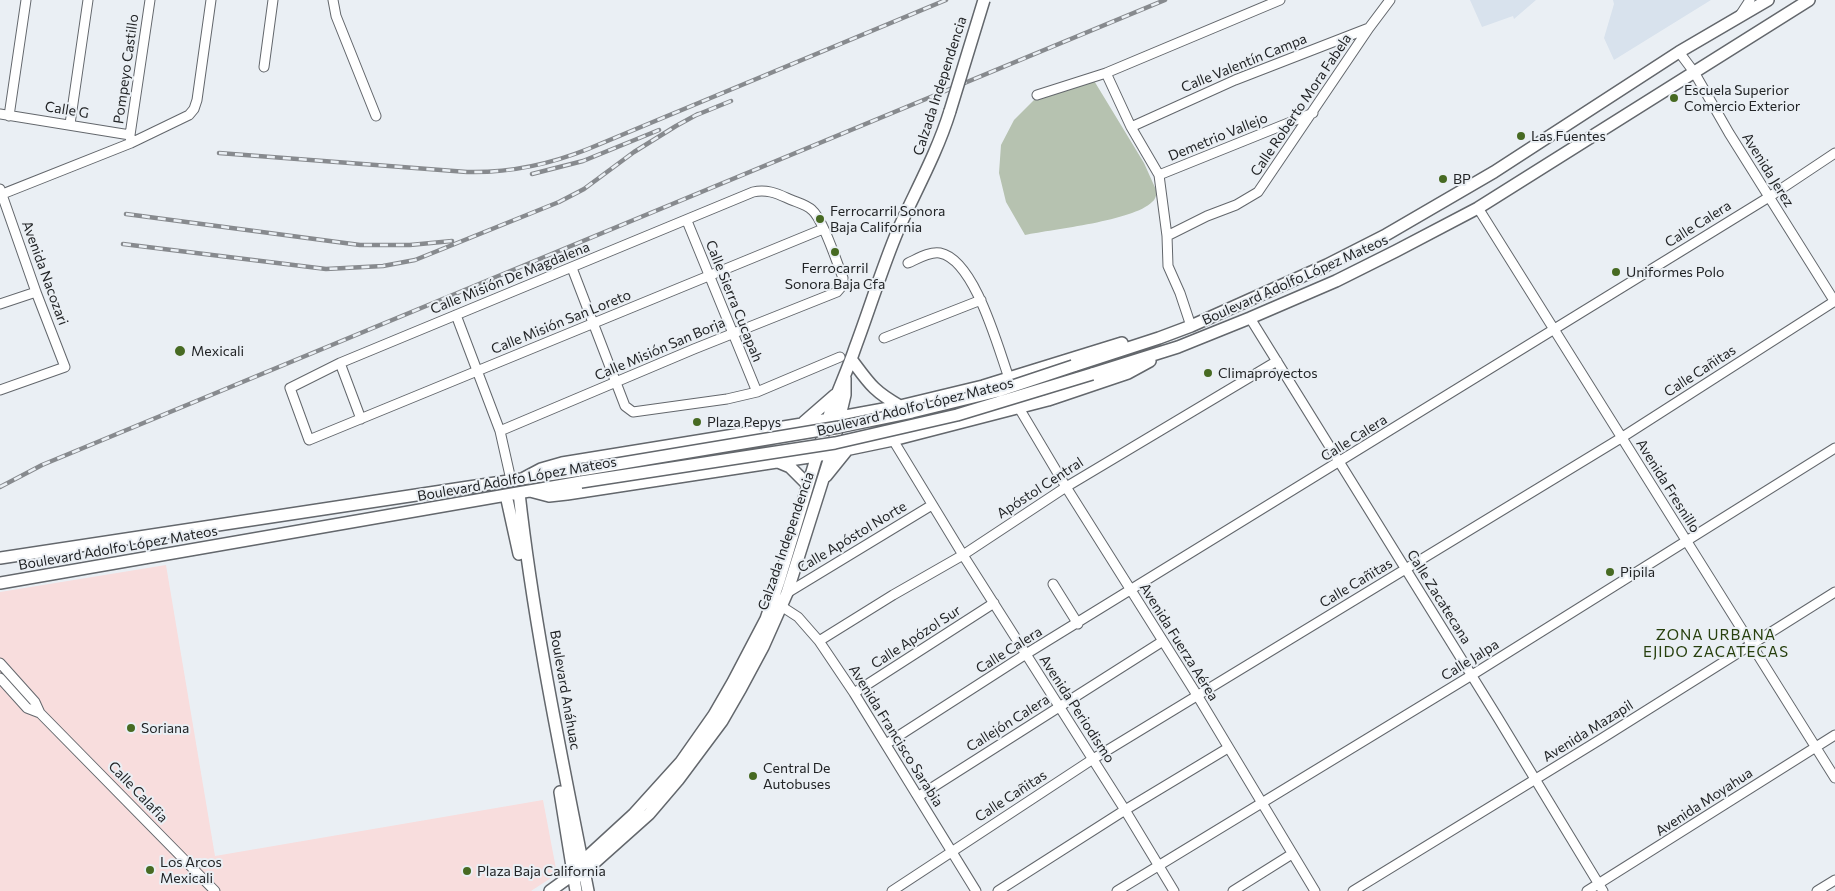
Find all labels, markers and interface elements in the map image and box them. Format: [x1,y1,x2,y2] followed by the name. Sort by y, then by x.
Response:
[110,13,142,125] street label: Pompeyo Castillo
[910,14,970,158] street label: Calzada Independencia
[1179,30,1309,96] street label: Calle Valentín Campa
[1247,31,1355,179] street label: Calle Roberto Mora Fabela
[1684,82,1800,114] place label: Escuela Superior Comercio Exterior
[1668,92,1680,104] marker: Escuela Superior Comercio Exterior
[44,98,90,122] street label: Calle G
[1166,109,1270,165] street label: Demetrio Vallejo
[1531,128,1606,144] place label: Las Fuentes
[1515,130,1527,142] marker: Las Fuentes
[1739,130,1797,210] street label: Avenida Jerez
[1453,171,1471,187] place label: BP
[1437,173,1449,185] marker: BP
[1662,197,1734,251] street label: Calle Calera
[830,203,945,236] place label: Ferrocarril Sonora Baja California
[814,213,826,225] marker: Ferrocarril Sonora Baja California
[18,219,72,327] street label: Avenida Nacozari
[1199,231,1391,329] street label: Boulevard Adolfo López Mateos
[428,238,592,318] street label: Calle Misión De Magdalena
[702,238,766,364] street label: Calle Sierra Cucapah
[829,246,841,258] marker: Ferrocarril Sonora Baja Cfa
[785,260,885,292] place label: Ferrocarril Sonora Baja Cfa
[1626,264,1724,280] place label: Uniformes Polo
[1610,266,1622,278] marker: Uniformes Polo
[489,286,633,358] street label: Calle Misión San Loreto
[592,314,728,384] street label: Calle Misión San Borja
[1661,342,1739,400] street label: Calle Cañitas
[191,343,244,359] place label: Mexicali
[173,344,187,358] marker: Mexicali
[1218,365,1318,381] place label: Climaproyectos
[1202,367,1214,379] marker: Climaproyectos
[815,374,1015,440] street label: Boulevard Adolfo López Mateos
[1318,411,1390,465] street label: Calle Calera
[707,414,781,430] place label: Plaza Pepys
[691,416,703,428] marker: Plaza Pepys
[1632,436,1704,536] street label: Avenida Fresnillo
[416,453,618,505] street label: Boulevard Adolfo López Mateos
[994,454,1086,522] street label: Apóstol Central
[754,470,818,612] street label: Calzada Independencia
[794,498,910,576] street label: Calle Apóstol Norte
[17,522,219,574] street label: Boulevard Adolfo López Mateos
[1403,547,1475,647] street label: Calle Zacatecana
[1317,555,1395,611] street label: Calle Cañitas
[1620,564,1655,580] place label: Pipila
[1604,566,1616,578] marker: Pipila
[1136,580,1222,704] street label: Avenida Fuerza Aérea
[868,602,964,672] street label: Calle Apózol Sur
[973,623,1045,677] street label: Calle Calera
[1641,626,1791,661] district label: ZONA URBANA EJIDO ZACATECAS
[546,629,584,751] street label: Boulevard Anáhuac
[1438,636,1502,684] street label: Calle Jalpa
[1036,652,1118,766] street label: Avenida Periodismo
[845,662,947,810] street label: Avenida Francisco Sarabia
[963,691,1053,755] street label: Callejón Calera
[1540,696,1636,766] street label: Avenida Mazapil
[141,720,189,736] place label: Soriana
[125,722,137,734] marker: Soriana
[105,758,171,826] street label: Calle Calafia
[763,760,831,792] place label: Central De Autobuses
[1652,764,1756,840] street label: Avenida Moyahua
[972,767,1050,825] street label: Calle Cañitas
[747,770,759,782] marker: Central De Autobuses
[160,854,222,886] place label: Los Arcos Mexicali
[477,863,606,879] place label: Plaza Baja California
[144,864,156,876] marker: Los Arcos Mexicali
[461,865,473,877] marker: Plaza Baja California

